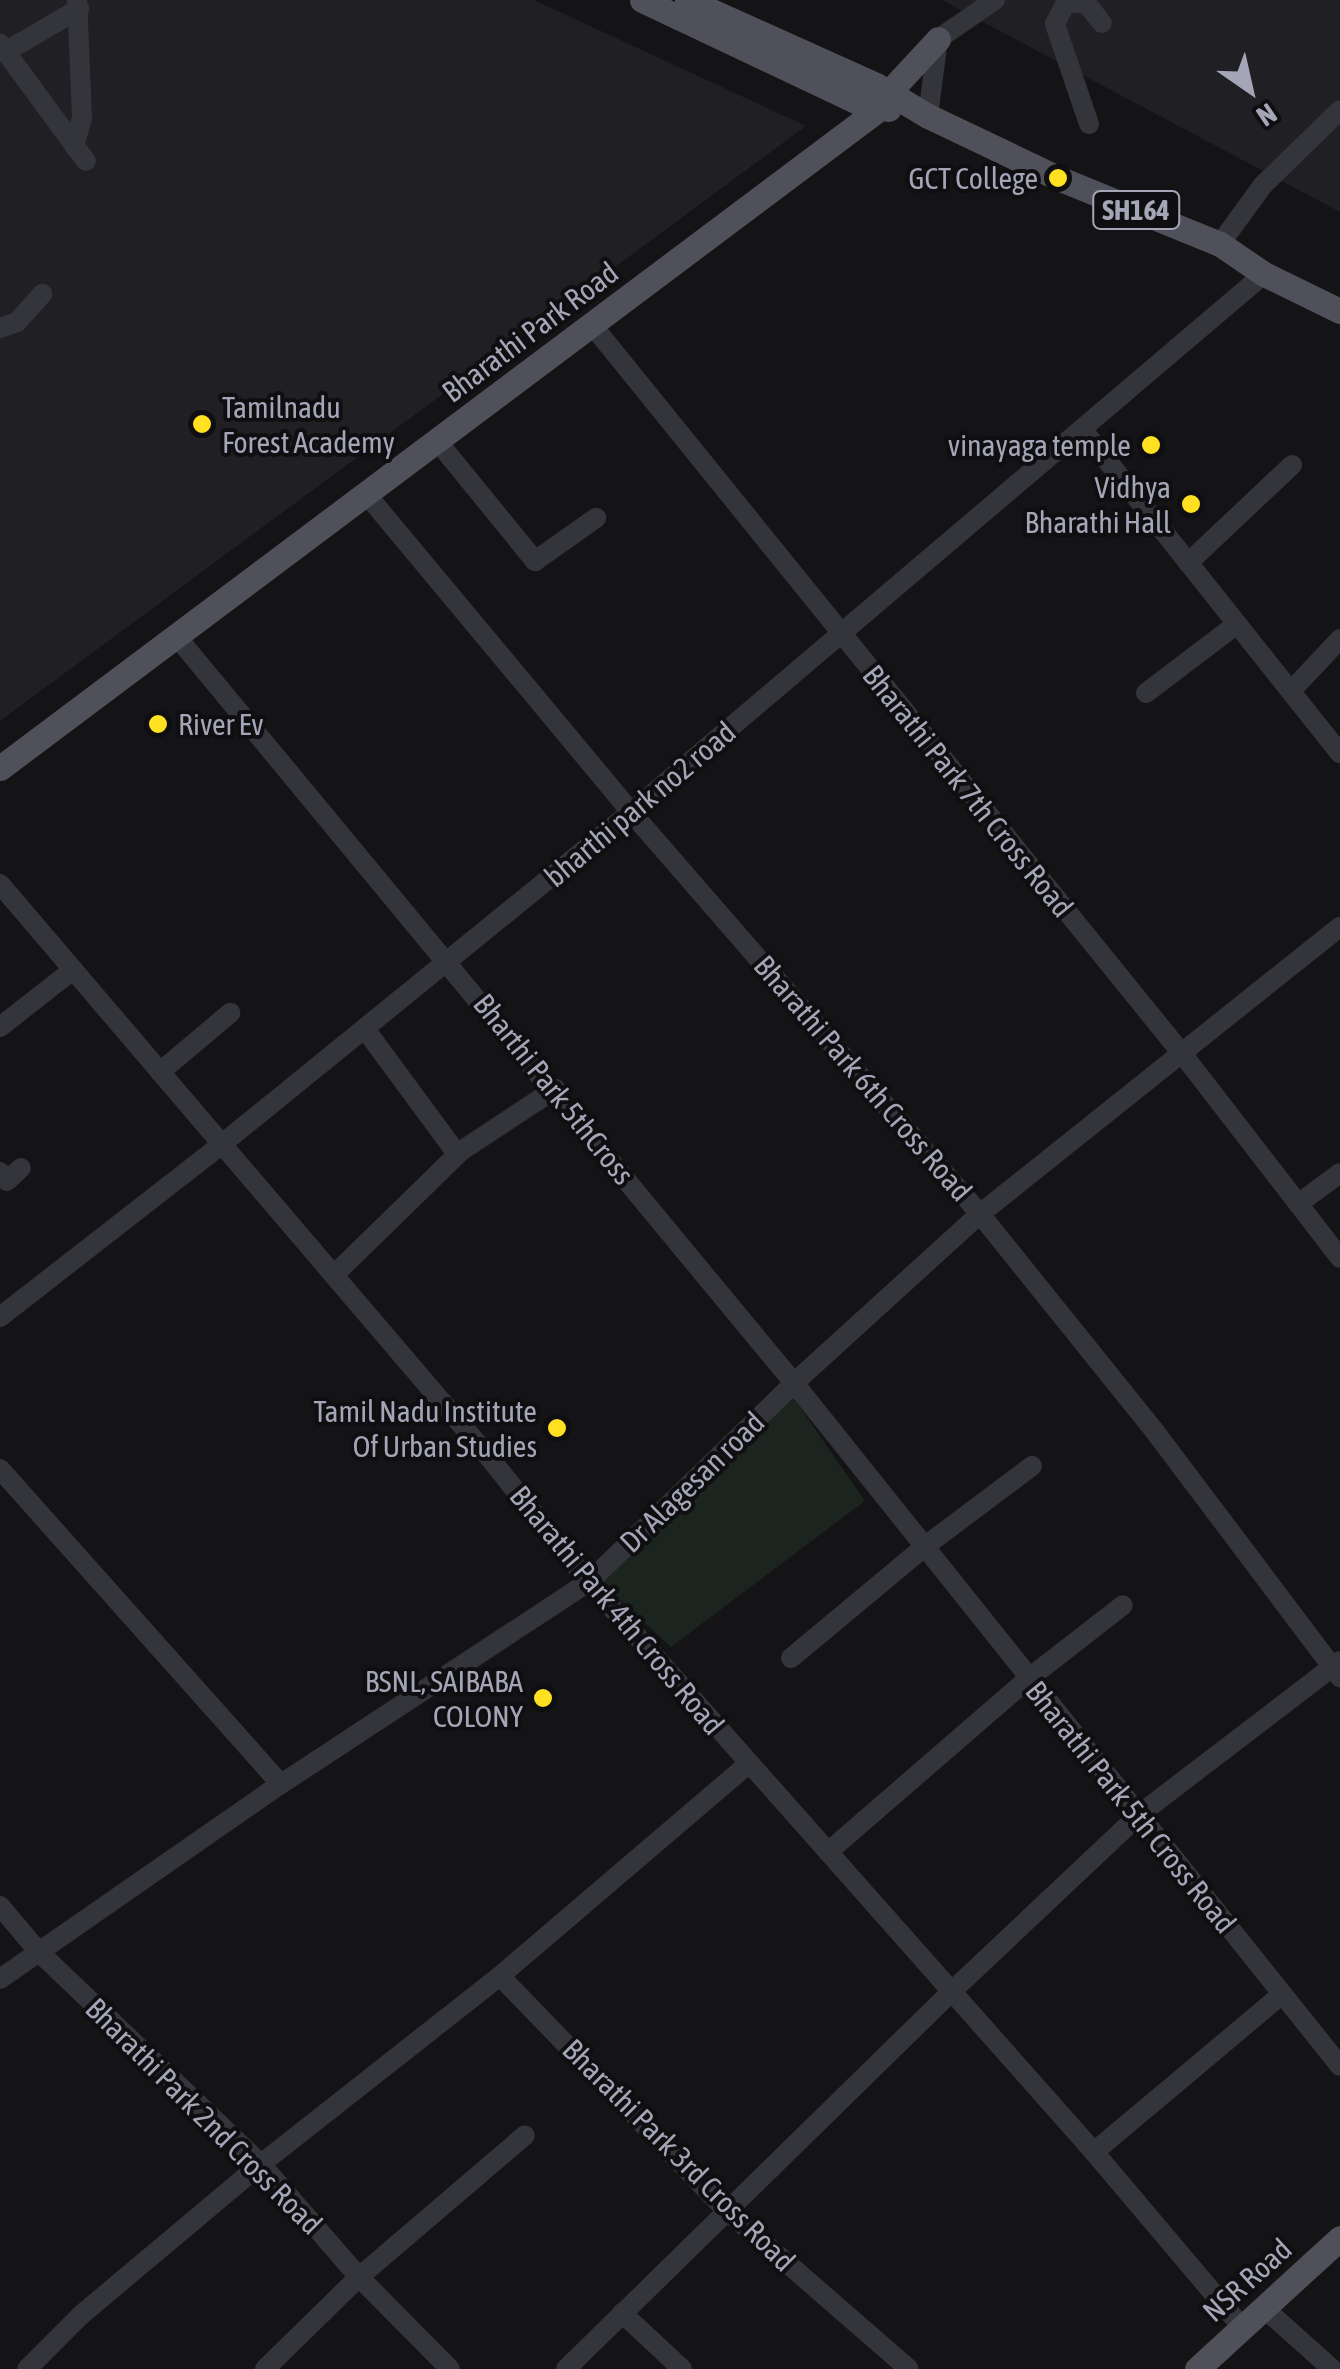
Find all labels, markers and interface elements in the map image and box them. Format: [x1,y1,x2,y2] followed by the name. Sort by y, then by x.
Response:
[1200,40,1300,140] north arrow
[1251,97,1283,133] text: N
[909,160,1038,196] place label: GCT College
[1047,167,1069,189] marker: GCT College
[1091,187,1181,233] road number: SH164
[435,254,625,410] street label: Bharathi Park Road
[222,389,395,460] place label: Tamilnadu Forest Academy
[191,413,213,435] marker: Tamilnadu Forest Academy
[948,427,1131,463] place label: vinayaga temple
[1140,434,1162,456] marker: vinayaga temple
[1025,469,1171,540] place label: Vidhya Bharathi Hall
[1180,493,1202,515] marker: Vidhya Bharathi Hall
[855,658,1081,924] street label: Bharathi Park 7th Cross Road
[178,706,264,742] place label: River Ev
[147,713,169,735] marker: River Ev
[537,714,743,894] street label: bharthi park no2 road
[746,948,980,1208] street label: Bharathi Park 6th Cross Road
[466,987,642,1191] street label: Bharthi Park 5thCross
[314,1393,537,1464] place label: Tamil Nadu Institute Of Urban Studies
[612,1404,772,1560] street label: Dr Alagesan road
[546,1417,568,1439] marker: Tamil Nadu Institute Of Urban Studies
[502,1478,732,1742] street label: Bharathi Park 4th Cross Road
[365,1663,523,1734] place label: BSNL, SAIBABA COLONY
[1018,1674,1244,1940] street label: Bharathi Park 5th Cross Road
[532,1687,554,1709] marker: BSNL, SAIBABA COLONY
[78,1990,330,2242] street label: Bharathi Park 2nd Cross Road
[555,2031,803,2279] street label: Bharathi Park 3rd Cross Road
[1195,2231,1299,2329] street label: NSR Road

